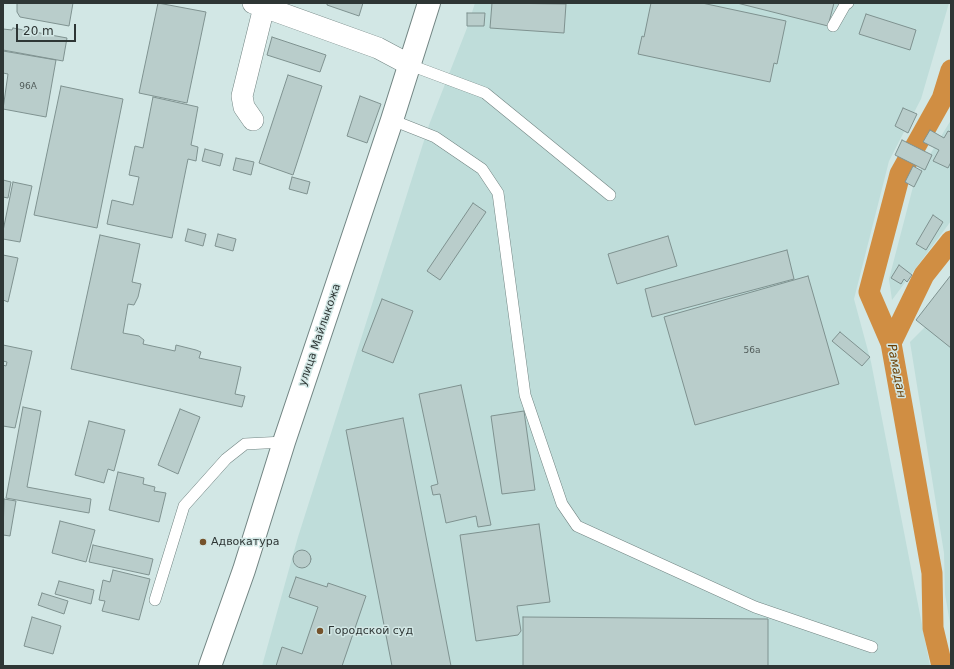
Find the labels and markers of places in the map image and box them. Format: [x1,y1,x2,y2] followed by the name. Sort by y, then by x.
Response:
[211,535,279,549] place label: Адвокатура
[198,537,208,547] marker: Адвокатура
[328,624,413,638] place label: Городской суд
[315,626,325,636] marker: Городской суд

